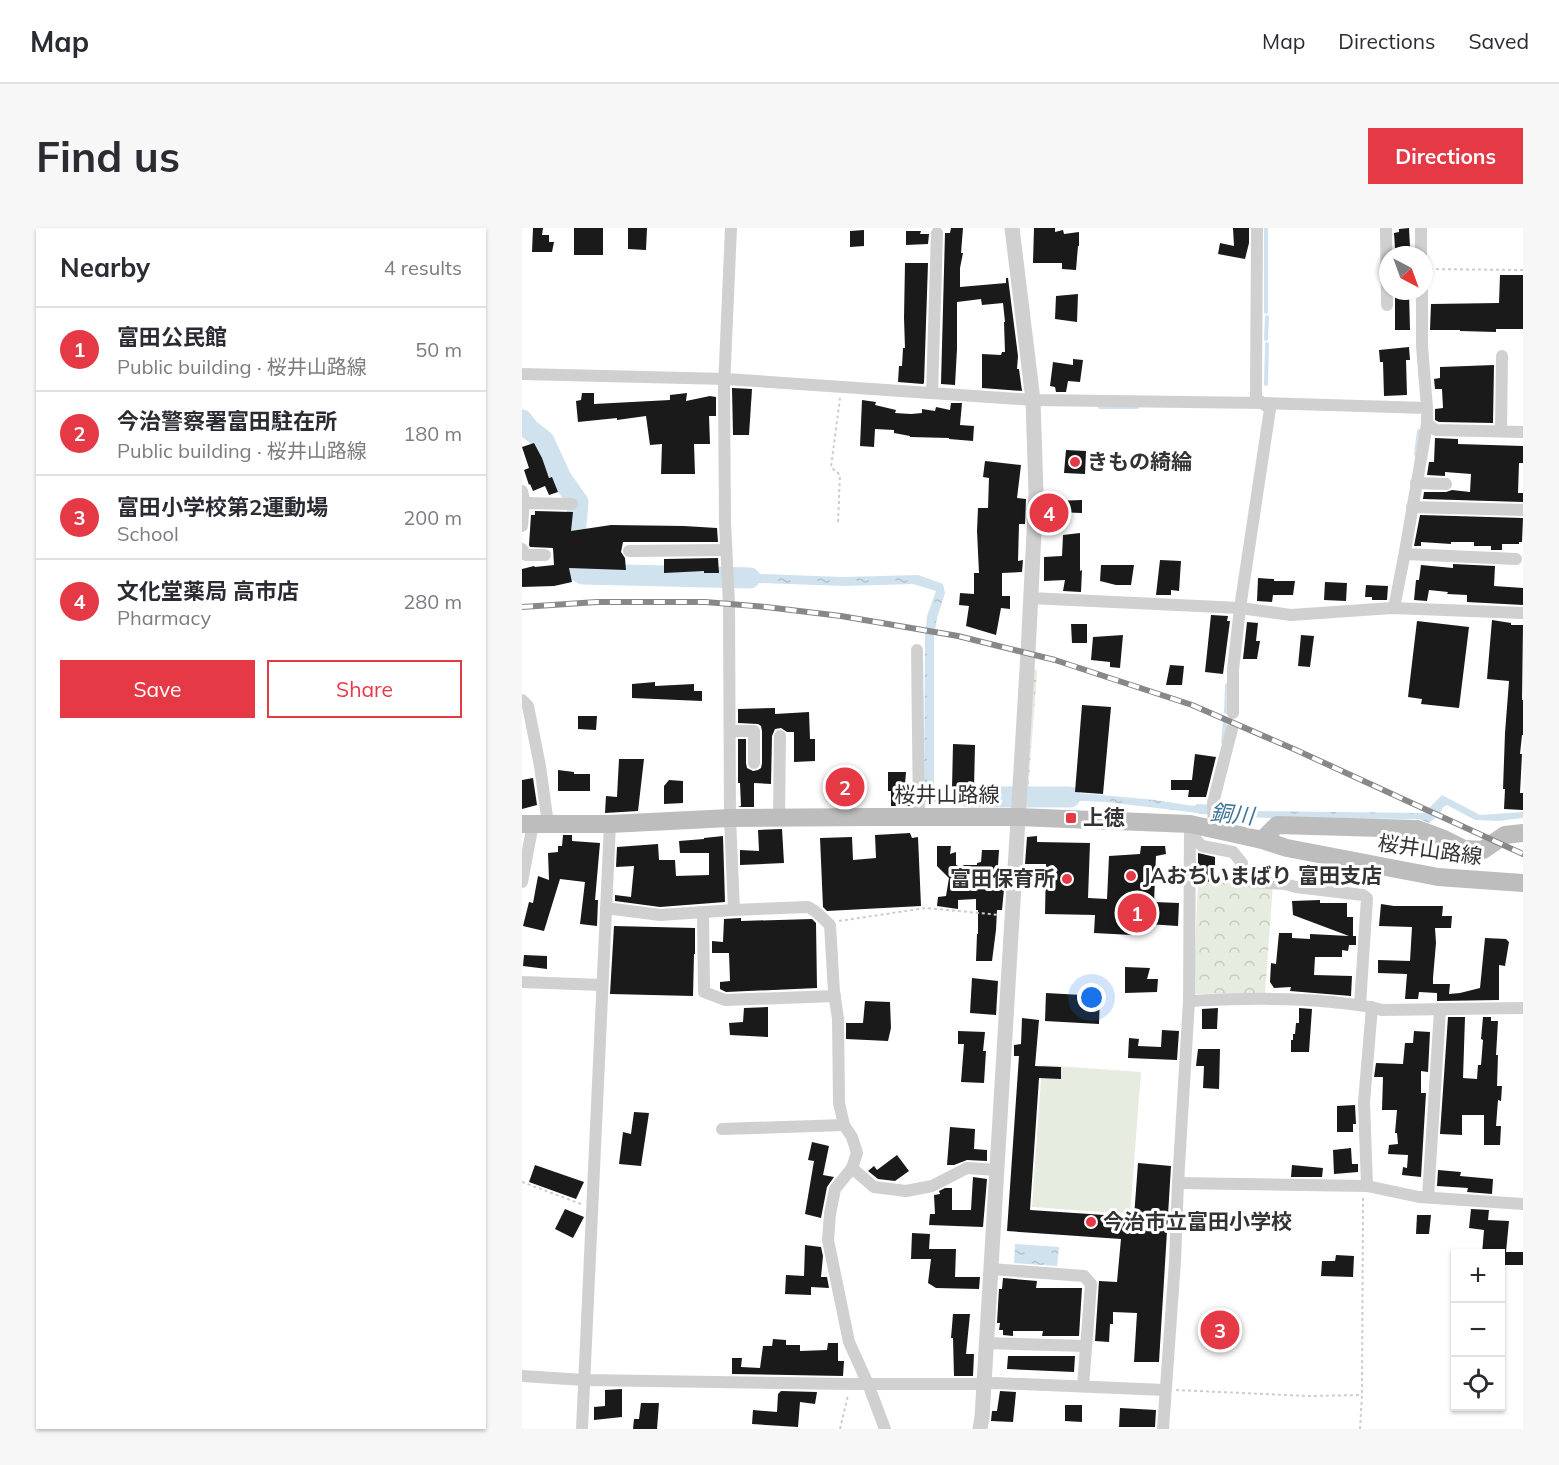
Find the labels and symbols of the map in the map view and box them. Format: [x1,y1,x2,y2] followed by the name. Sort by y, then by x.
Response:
[1379,246,1433,300] north arrow
[1087,448,1192,474] place label: きもの綺綸
[1068,455,1082,469] marker: きもの綺綸
[1030,490,1068,536] pin: 4
[826,764,864,810] pin: 2
[895,781,1000,807] street label: 桜井山路線
[1209,798,1257,830] water label: 銅川
[1083,804,1125,830] place label: 上徳
[1064,811,1078,825] marker: 上徳
[1376,829,1484,869] street label: 桜井山路線
[1143,862,1382,888] place label: JAおちいまばり 富田支店
[950,865,1055,891] place label: 富田保育所
[1124,869,1138,883] marker: JAおちいまばり 富田支店
[1060,872,1074,886] marker: 富田保育所
[1118,890,1156,936] pin: 1
[1077,983,1106,1012] your location
[1103,1208,1292,1234] place label: 今治市立富田小学校
[1084,1215,1098,1229] marker: 今治市立富田小学校
[1200,1308,1240,1352] pin: 3

